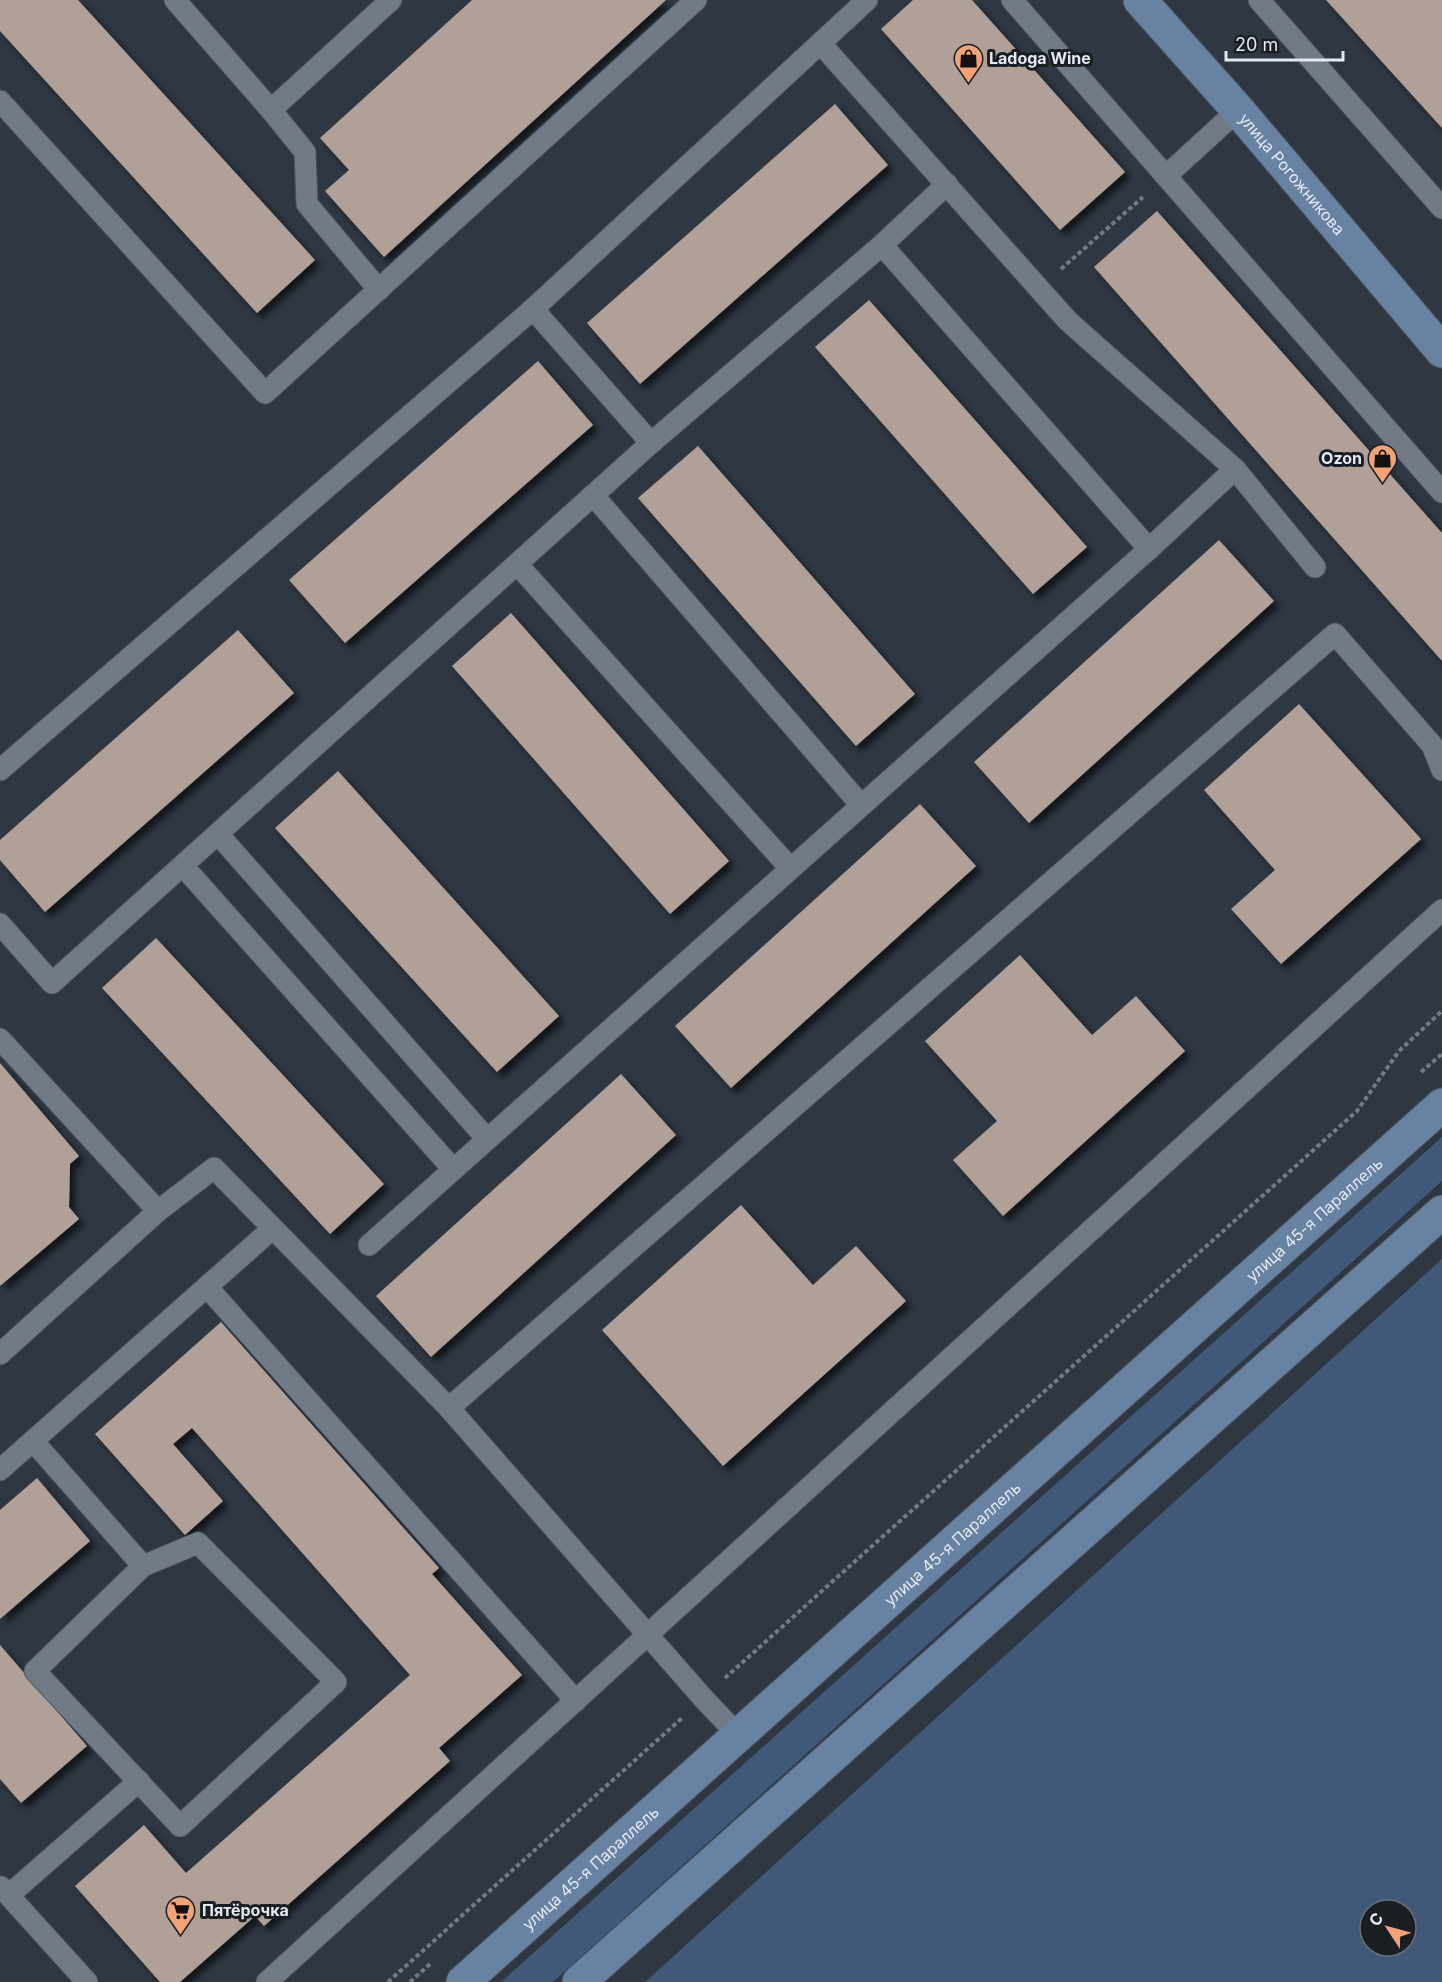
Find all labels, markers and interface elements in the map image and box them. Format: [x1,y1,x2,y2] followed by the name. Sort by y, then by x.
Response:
[1226,24,1343,62] scale bar
[1235,34,1278,55] text: 20 m
[952,42,984,84] shop icon: Ladoga Wine
[989,48,1091,68] place label: Ladoga Wine
[1235,109,1349,239] street label: улица Рогожникова
[1367,442,1399,484] shop icon: Ozon
[1321,448,1362,468] place label: Ozon
[1242,1153,1387,1286] street label: улица 45-я Параллель
[880,1477,1025,1610] street label: улица 45-я Параллель
[518,1802,663,1934] street label: улица 45-я Параллель
[165,1894,197,1936] supermarket icon: Пятёрочка
[1358,1898,1418,1958] north arrow
[202,1900,289,1920] place label: Пятёрочка
[1364,1908,1388,1930] text: С

